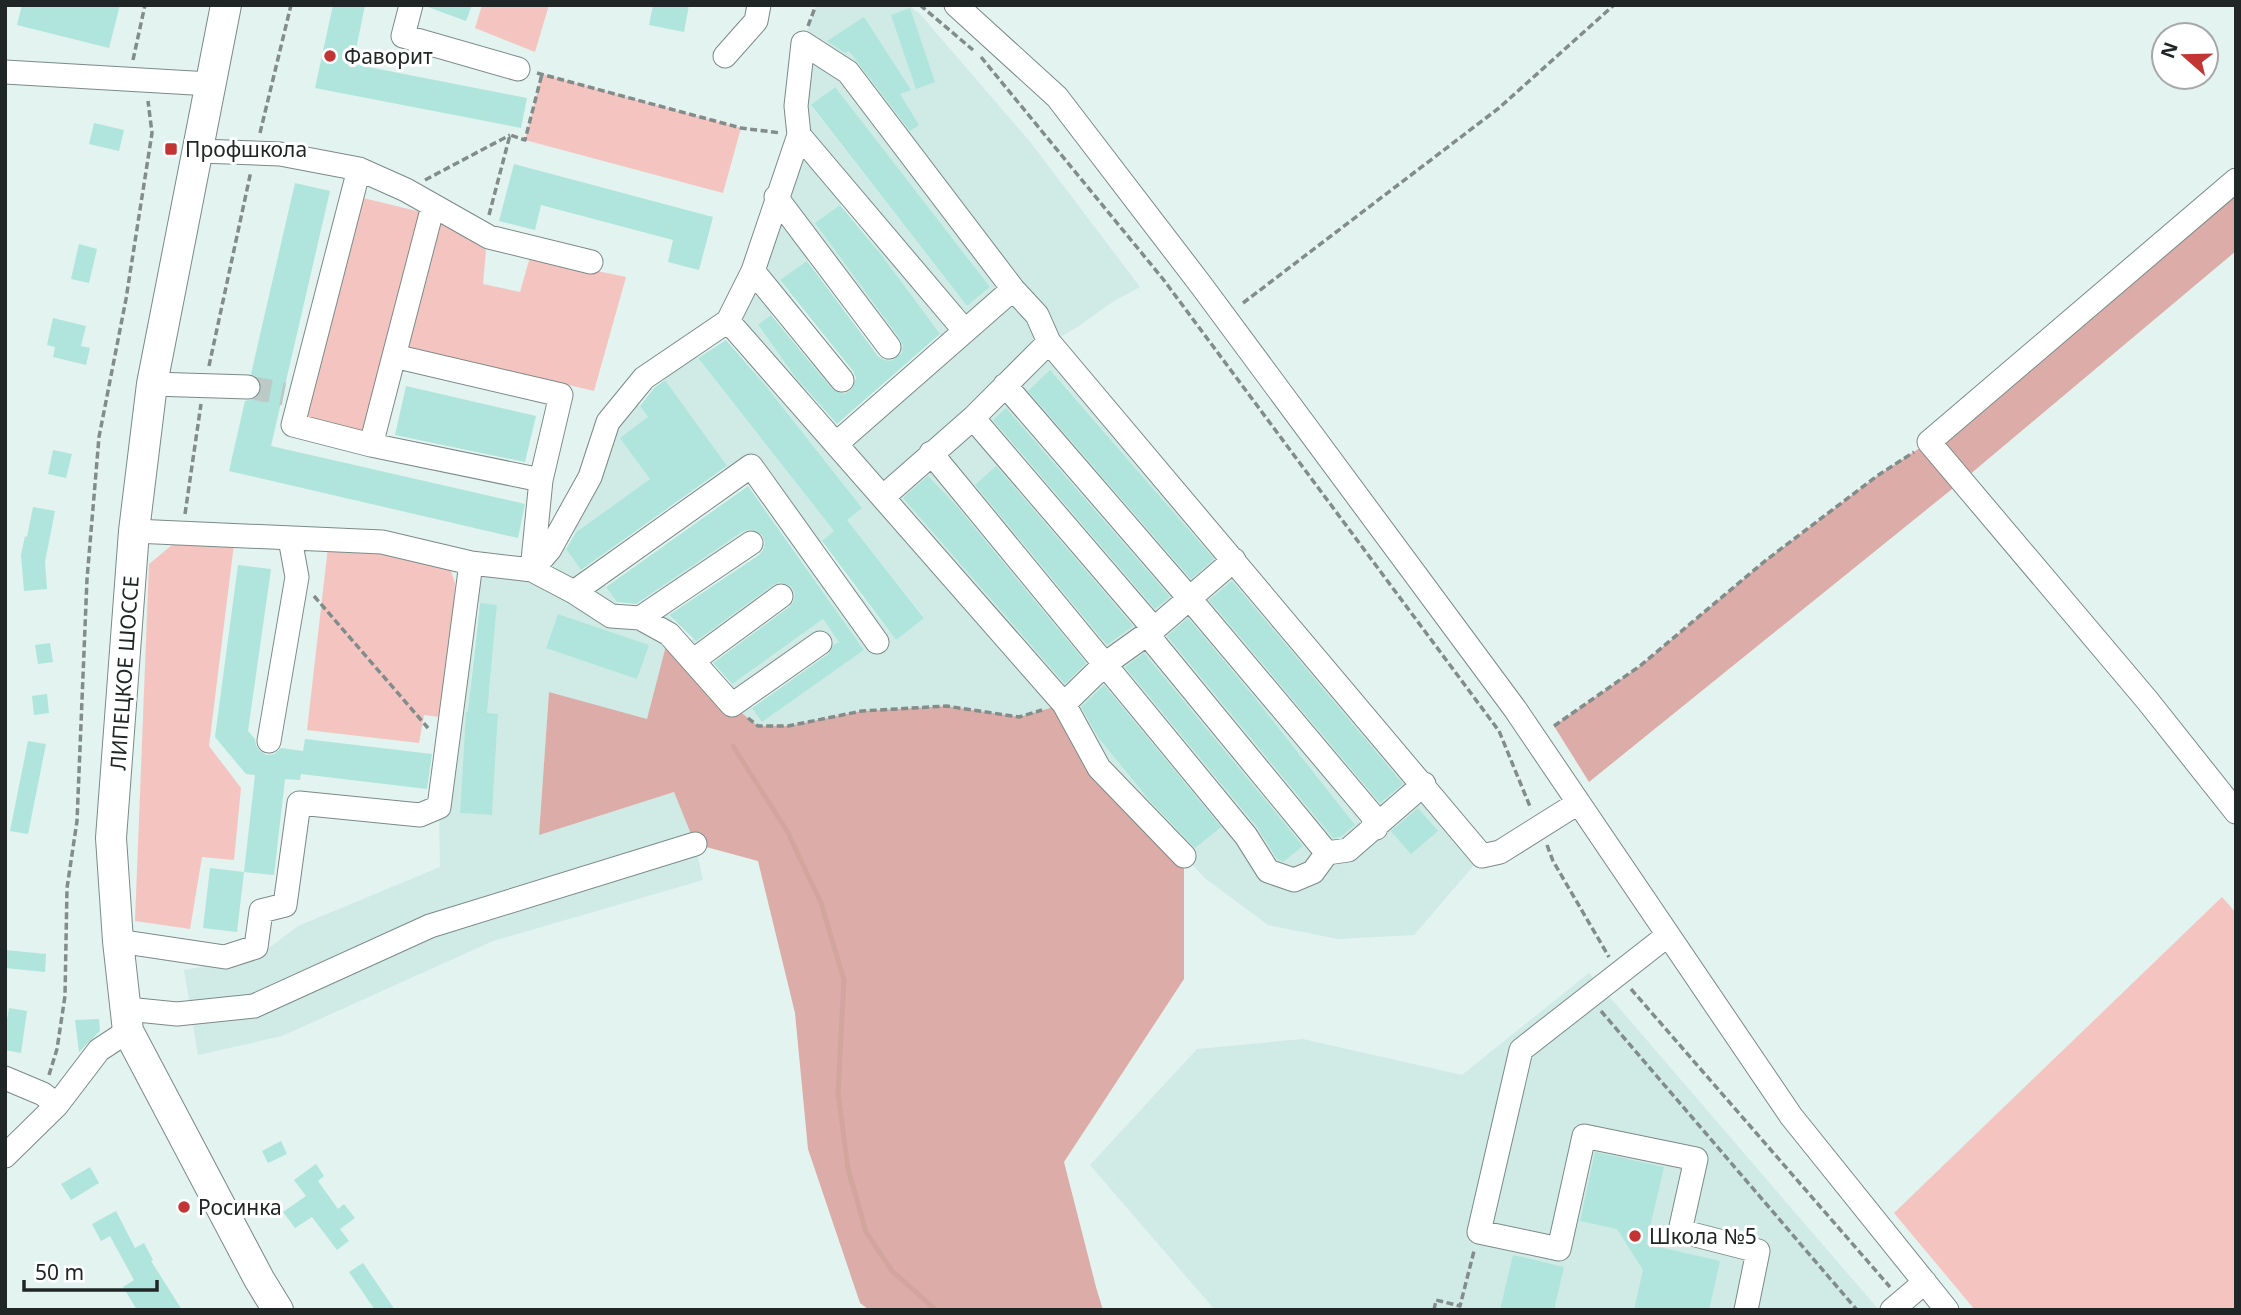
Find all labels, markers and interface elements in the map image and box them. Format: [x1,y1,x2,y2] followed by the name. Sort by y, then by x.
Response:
[2150,21,2220,91] north arrow
[2154,38,2184,62] text: N
[344,42,433,70] place label: Фаворит
[322,48,338,64] marker: Фаворит
[185,135,307,163] place label: Профшкола
[163,141,179,157] marker: Профшкола
[103,575,145,771] street label: ЛИПЕЦКОЕ ШОССЕ
[198,1193,282,1221] place label: Росинка
[176,1199,192,1215] marker: Росинка
[1649,1222,1757,1250] place label: Школа №5
[1627,1228,1643,1244] marker: Школа №5
[24,1248,158,1292] scale bar
[35,1258,84,1286] text: 50 m

